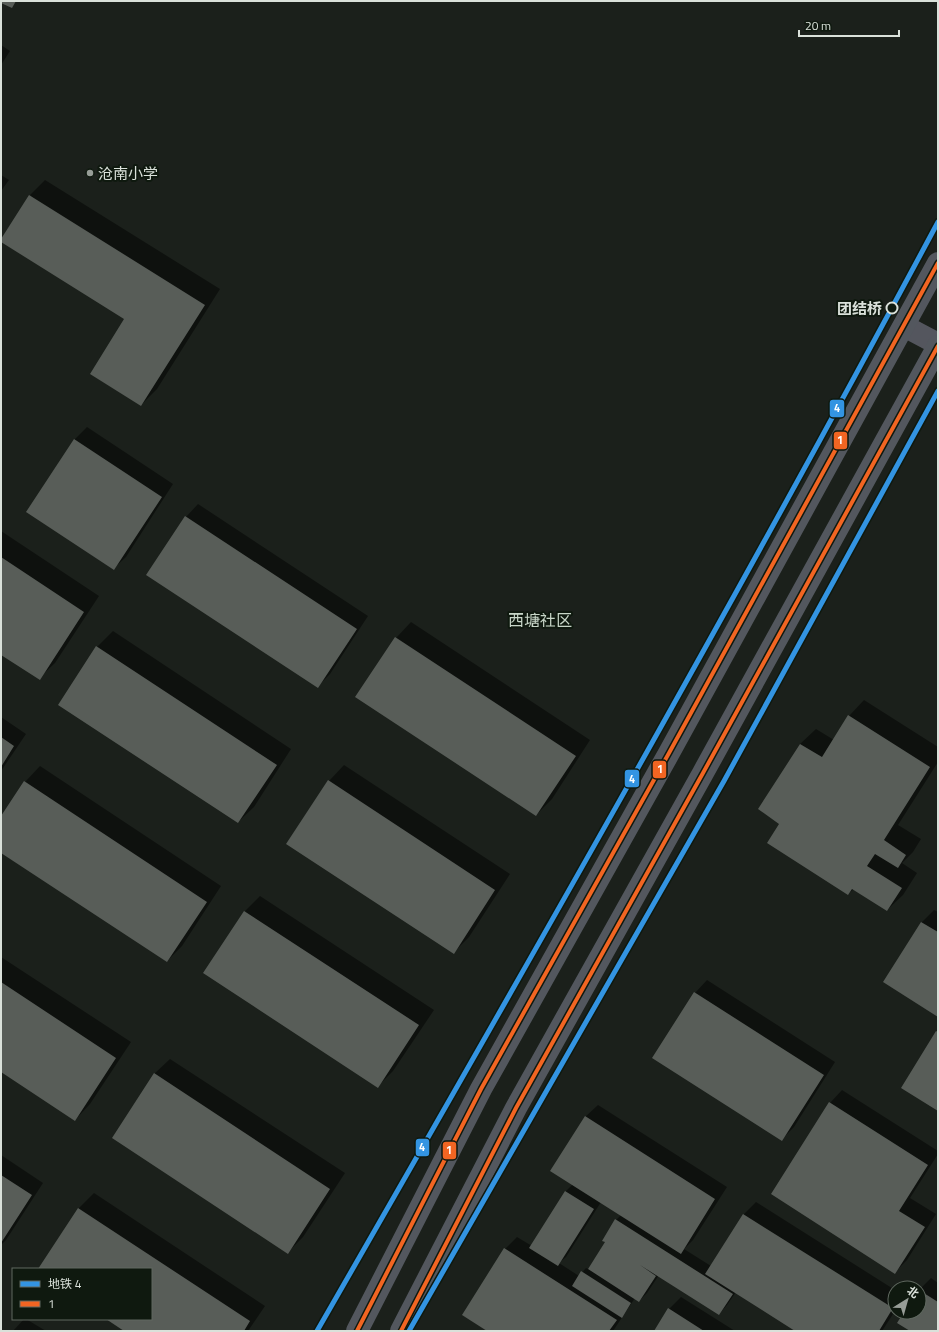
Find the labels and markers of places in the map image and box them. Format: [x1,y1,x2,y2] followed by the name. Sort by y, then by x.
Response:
[98,162,158,185] place label: 沧南小学
[85,168,95,178] marker: 沧南小学
[837,297,882,320] place label: 团结桥
[885,301,899,315] marker: 团结桥

